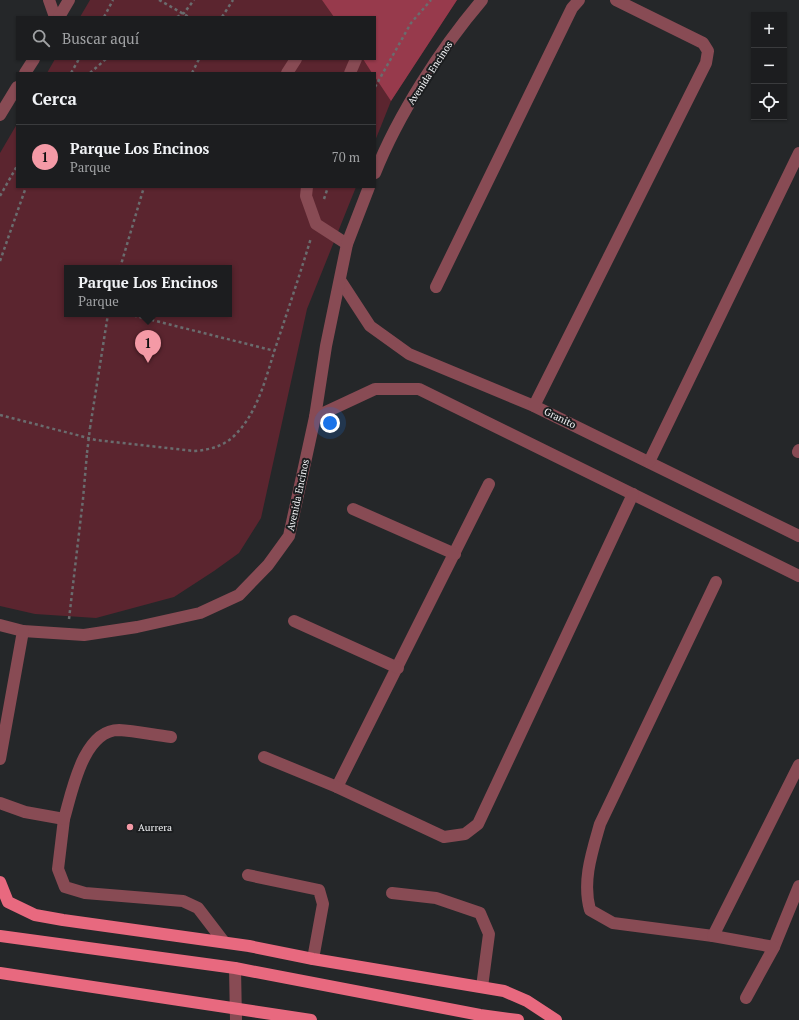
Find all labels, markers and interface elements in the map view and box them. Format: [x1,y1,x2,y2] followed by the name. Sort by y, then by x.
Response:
[751,12,787,120] map controls
[751,12,787,48] button: +
[16,16,376,60] search box
[30,27,52,49] icon: search
[62,28,139,48] text: Buscar aquí
[405,39,455,107] street label: Avenida Encinos
[751,48,787,84] button: −
[751,84,787,120] button: locate
[32,87,77,110] text: Cerca
[70,138,209,158] text: Parque Los Encinos
[41,148,49,166] text: 1
[332,148,360,166] text: 70 m
[70,158,110,176] text: Parque
[64,265,232,317] popup
[78,272,218,292] text: Parque Los Encinos
[78,292,119,310] text: Parque
[135,330,161,363] pin: 1
[542,405,579,431] street label: Granito
[320,413,340,433] your location
[284,458,312,532] street label: Avenida Encinos
[138,821,172,834] place label: Aurrera
[125,822,135,832] marker: Aurrera

